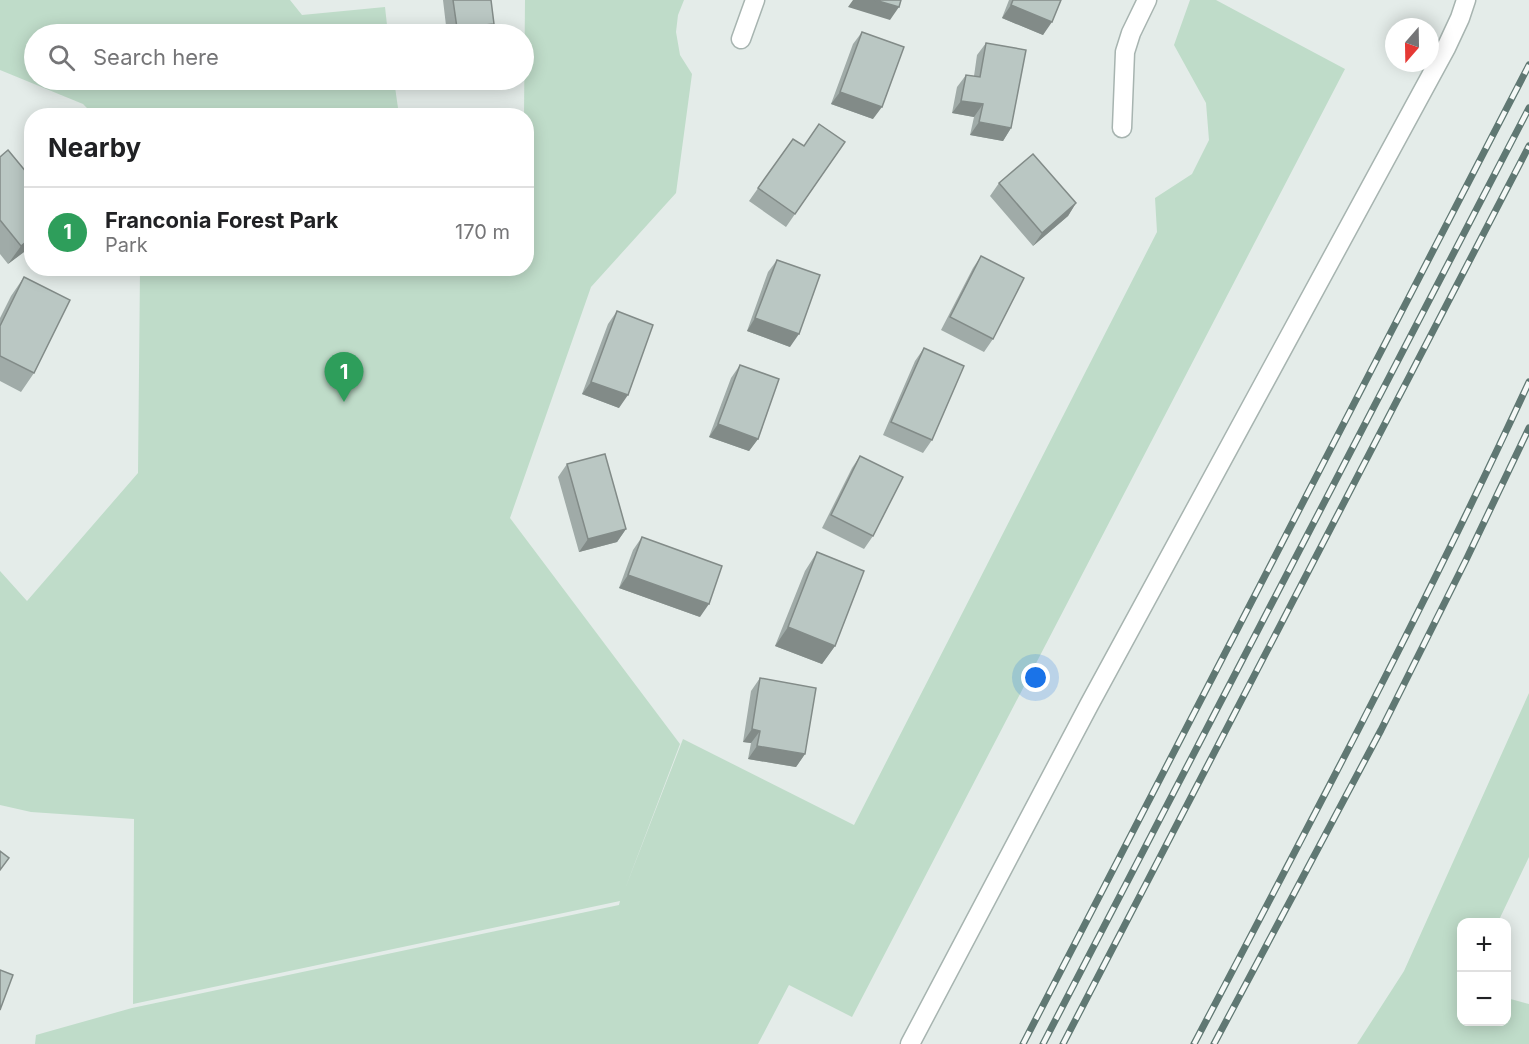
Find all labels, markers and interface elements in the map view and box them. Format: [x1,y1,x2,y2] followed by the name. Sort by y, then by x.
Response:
[1385,18,1439,72] north arrow
[24,24,534,90] search box
[45,41,78,74] icon: search
[93,44,219,70] text: Search here
[48,132,141,163] text: Nearby
[105,207,338,233] text: Franconia Forest Park
[63,220,72,244] text: 1
[455,220,510,244] text: 170 m
[105,233,148,257] text: Park
[324,352,364,402] pin: 1
[1021,663,1050,692] your location
[1457,918,1511,1026] map controls
[1457,918,1511,972] button: +
[1457,972,1511,1026] button: −

